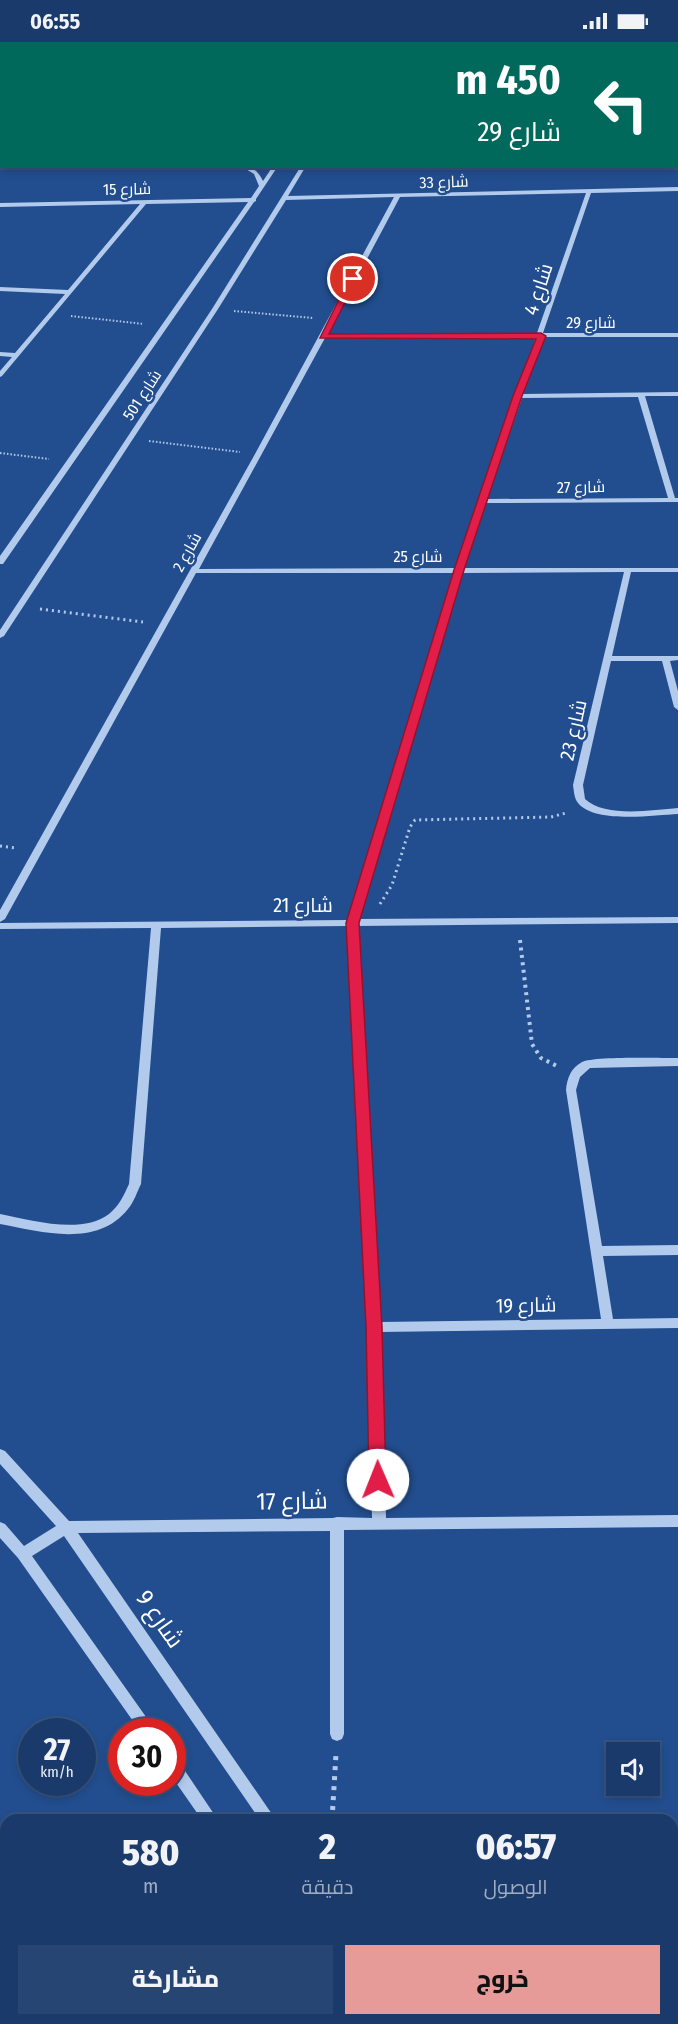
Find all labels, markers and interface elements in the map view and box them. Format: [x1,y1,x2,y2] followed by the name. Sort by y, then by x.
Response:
[30,8,80,35] text: 06:55
[455,55,561,105] text: 450 m
[582,66,660,144] icon: left
[478,116,561,148] text: شارع 29
[419,172,469,194] street label: شارع 33
[103,179,151,201] street label: شارع 15
[327,253,378,304] pin
[518,260,560,319] street label: شارع 4
[336,262,369,295] icon: arrive
[566,313,616,334] street label: شارع 29
[119,366,167,425] street label: شارع 501
[557,477,605,499] street label: شارع 27
[169,529,207,576] street label: شارع 2
[393,547,443,568] street label: شارع 25
[554,697,594,763] street label: شارع 23
[273,893,333,919] street label: شارع 21
[495,1292,557,1320] street label: شارع 19
[346,1448,410,1512] position arrow
[256,1486,328,1518] street label: شارع 17
[129,1585,190,1654] street label: شارع 9
[108,1718,186,1796] speed limit sign: 30
[44,1732,70,1768] text: 27
[606,1742,660,1796] map controls
[606,1742,660,1796] button: sound
[40,1763,74,1781] text: km/h
[319,1825,336,1869] text: 2
[475,1825,556,1869] text: 06:57
[122,1831,179,1875] text: 580
[143,1874,158,1898] text: m
[301,1875,353,1899] text: دقيقة
[484,1875,548,1899] text: الوصول
[18,1945,333,2014] button: مشاركة
[345,1945,660,2014] button: خروج

